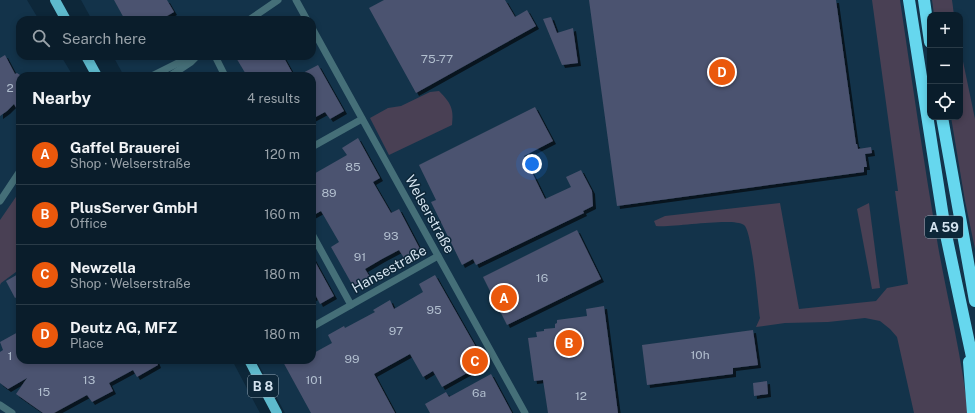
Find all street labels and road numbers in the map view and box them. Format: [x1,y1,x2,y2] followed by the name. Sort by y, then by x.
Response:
[402,172,458,256] street label: Welserstraße
[925,216,963,238] road number: A 59
[349,242,429,296] street label: Hansestraße
[248,375,278,397] road number: B 8

